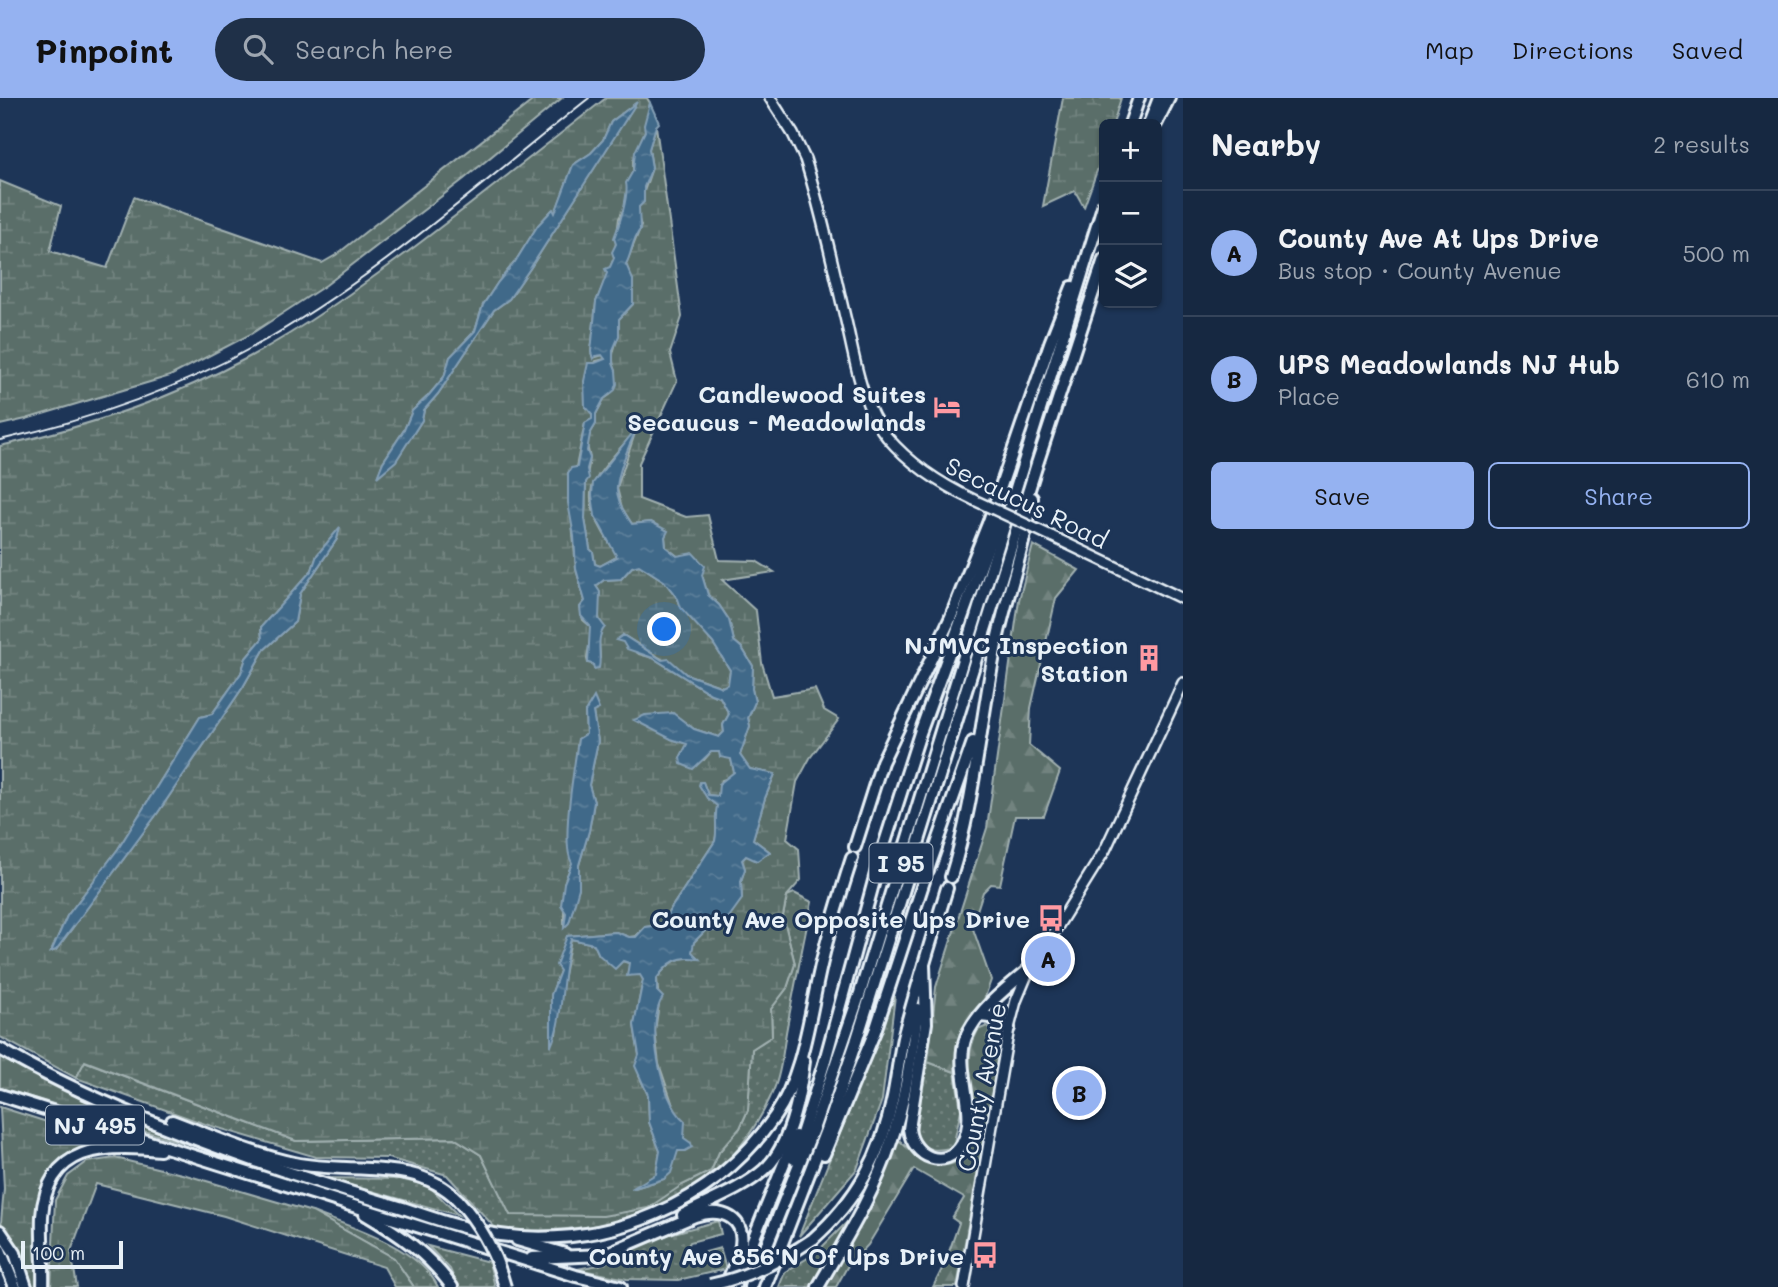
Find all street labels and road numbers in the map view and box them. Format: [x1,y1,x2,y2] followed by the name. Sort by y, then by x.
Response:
[941,449,1113,555] street label: Secaucus Road
[870,844,932,883] road number: I 95
[949,1000,1013,1174] street label: County Avenue
[46,1106,144,1144] road number: NJ 495

